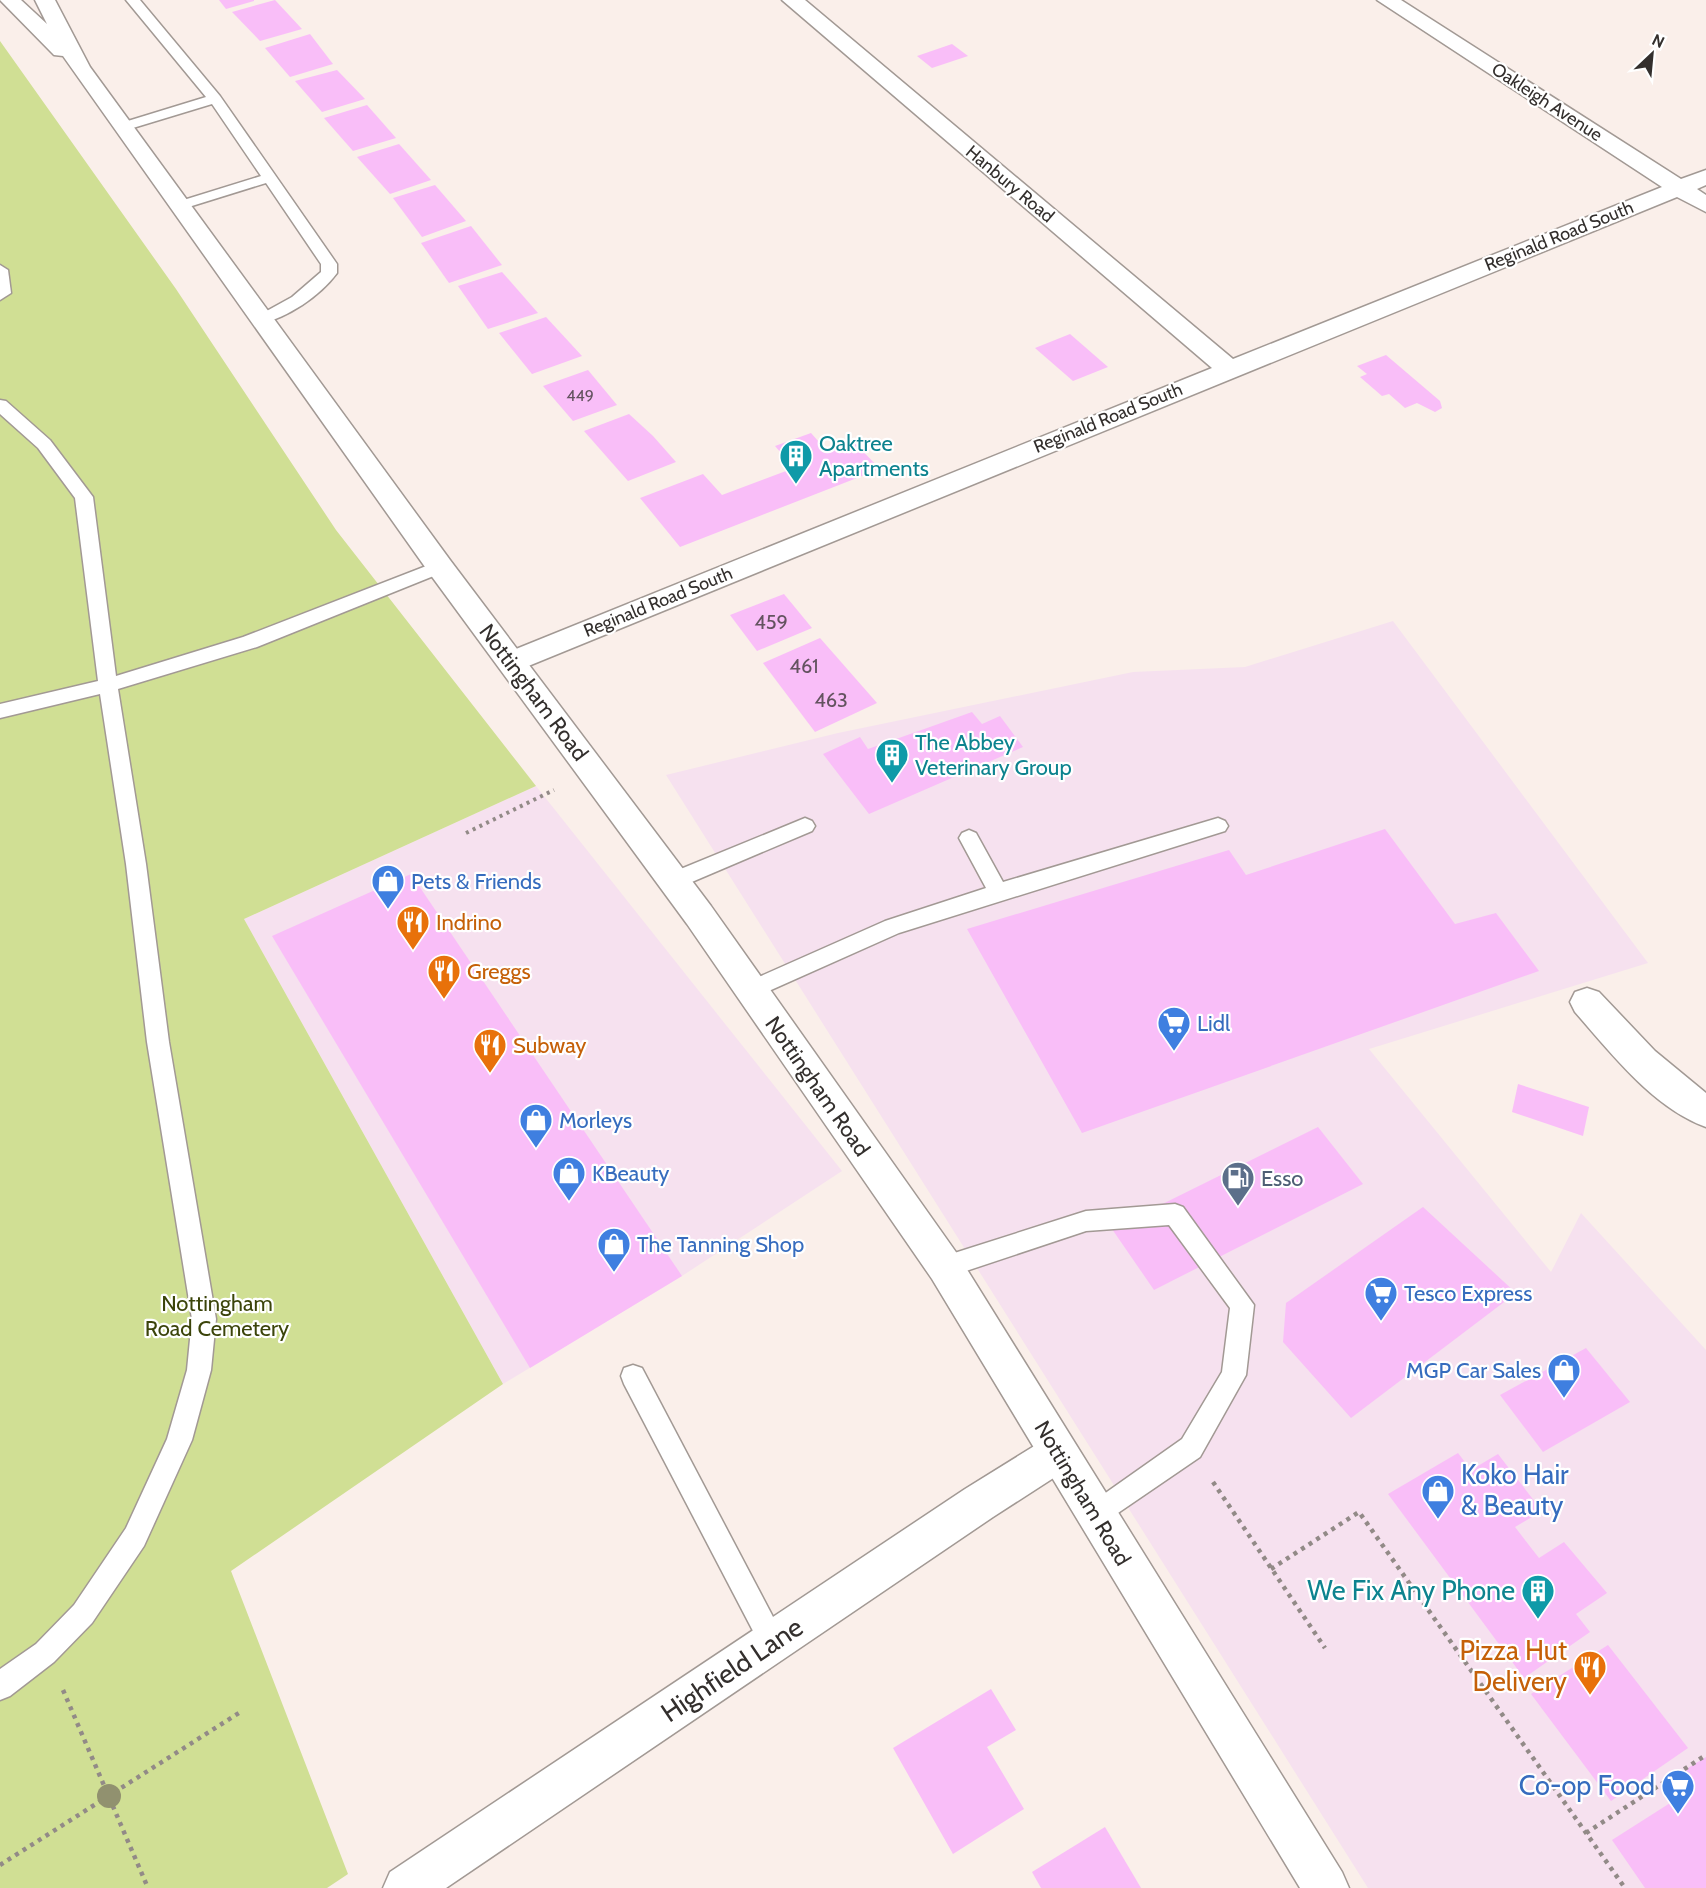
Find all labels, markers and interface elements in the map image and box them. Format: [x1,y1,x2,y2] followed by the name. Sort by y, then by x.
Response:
[1622,24,1682,84] north arrow
[1649,30,1668,52] text: N
[1488,58,1606,146] street label: Oakleigh Avenue
[961,141,1059,227] street label: Hanbury Road
[1481,196,1637,276] street label: Reginald Road South
[1030,378,1186,458] street label: Reginald Road South
[566,386,594,405] house number: 449
[819,430,929,482] place label: Oaktree Apartments
[778,438,814,485] building icon: Oaktree Apartments
[580,562,736,642] street label: Reginald Road South
[754,610,788,634] house number: 459
[473,619,594,766] street label: Nottingham Road
[789,654,819,678] house number: 461
[814,688,848,712] house number: 463
[915,729,1072,781] place label: The Abbey Veterinary Group
[874,737,910,784] building icon: The Abbey Veterinary Group
[370,863,406,910] shop icon: Pets & Friends
[411,868,541,895] place label: Pets & Friends
[395,904,431,951] restaurant icon: Indrino
[436,909,502,936] place label: Indrino
[426,953,462,1000] restaurant icon: Greggs
[467,958,531,985] place label: Greggs
[1156,1005,1192,1052] supermarket icon: Lidl
[1197,1010,1231,1037] place label: Lidl
[759,1011,876,1161] street label: Nottingham Road
[472,1027,508,1074] restaurant icon: Subway
[513,1032,586,1059] place label: Subway
[518,1102,554,1149] shop icon: Morleys
[559,1107,632,1134] place label: Morleys
[551,1155,587,1202] shop icon: KBeauty
[592,1160,669,1187] place label: KBeauty
[1220,1160,1256,1207] fuel station icon: Esso
[1261,1165,1303,1192] place label: Esso
[596,1226,632,1273] shop icon: The Tanning Shop
[637,1231,804,1258] place label: The Tanning Shop
[1363,1275,1399,1322] supermarket icon: Tesco Express
[1404,1280,1532,1307] place label: Tesco Express
[145,1290,289,1342] park label: Nottingham Road Cemetery
[1546,1352,1582,1399] shop icon: MGP Car Sales
[1406,1357,1541,1384] place label: MGP Car Sales
[1029,1416,1136,1571] street label: Nottingham Road
[1461,1458,1569,1522] place label: Koko Hair & Beauty
[1420,1473,1456,1520] shop icon: Koko Hair & Beauty
[1520,1573,1556,1620] building icon: We Fix Any Phone
[1307,1574,1515,1607] place label: We Fix Any Phone
[655,1610,809,1729] street label: Highfield Lane
[1460,1634,1567,1698] place label: Pizza Hut Delivery
[1572,1649,1608,1696] restaurant icon: Pizza Hut Delivery
[1660,1768,1696,1815] supermarket icon: Co-op Food
[1519,1769,1655,1802] place label: Co-op Food

